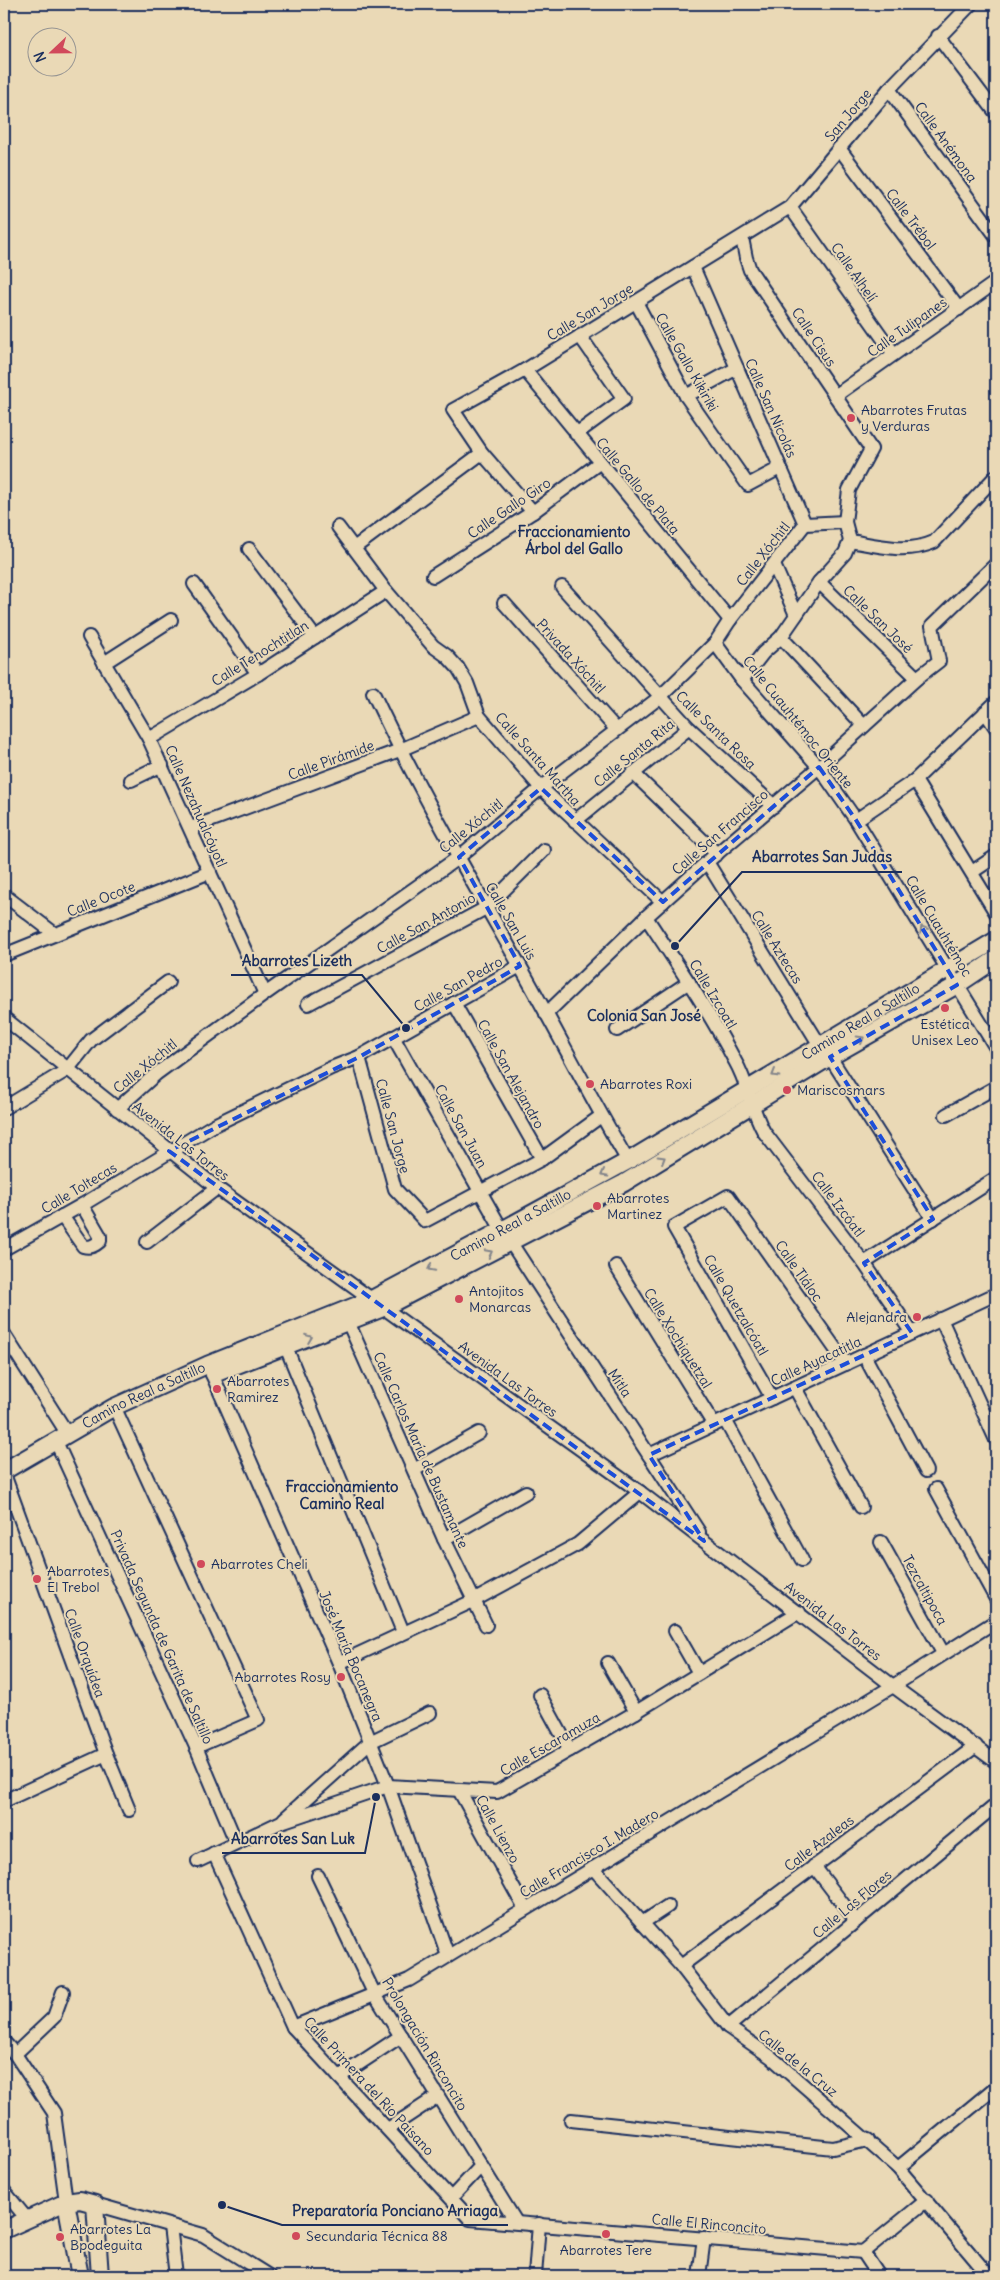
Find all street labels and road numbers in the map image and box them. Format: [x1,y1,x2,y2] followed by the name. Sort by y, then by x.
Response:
[821,85,875,145] street label: San Jorge
[911,98,981,186] street label: Calle Anémona
[882,185,940,253] street label: Calle Trébol
[827,239,881,305] street label: Calle Alhelí
[544,279,636,345] street label: Calle San Jorge
[864,293,950,361] street label: Calle Tulipanes
[788,304,840,370] street label: Calle Cisus
[651,309,723,415] street label: Calle Gallo Kikiriki
[741,356,801,460] street label: Calle San Nicolás
[592,434,684,538] street label: Calle Gallo de Plata
[464,473,554,542] street label: Calle Gallo Giro
[732,518,794,590] street label: Calle Xóchitl
[839,581,917,657] street label: Calle San José
[533,615,609,697] street label: Privada Xóchitl
[208,616,312,690] street label: Calle Tenochtitlan
[739,652,857,792] street label: Calle Cuauhtémoc Oriente
[672,687,760,773] street label: Calle Santa Rosa
[491,708,585,810] street label: Calle Santa Martha
[590,715,678,791] street label: Calle Santa Rita
[285,736,377,784] street label: Calle Pirámide
[161,742,231,870] street label: Calle Nezahualcóyotl
[668,785,772,879] street label: Calle San Francisco
[435,795,507,857] street label: Calle Xóchitl
[902,872,976,980] street label: Calle Cuauhtémoc
[64,877,138,921] street label: Calle Ocote
[482,879,540,963] street label: Calle San Luis
[373,888,479,958] street label: Calle San Antonio
[747,907,807,987] street label: Calle Aztecas
[411,952,506,1016] street label: Calle San Pedro
[685,956,741,1032] street label: Calle Izcoatl
[798,979,923,1064] street label: Camino Real a Saltillo
[474,1016,549,1132] street label: Calle San Alejandro
[109,1035,181,1097] street label: Calle Xóchitl
[372,1077,414,1175] street label: Calle San Jorge
[431,1081,491,1171] street label: Calle San Juan
[129,1097,233,1185] street label: Avenida Las Torres
[38,1158,120,1218] street label: Calle Toltecas
[807,1168,869,1240] street label: Calle Izcóatl
[447,1185,574,1265] street label: Camino Real a Saltillo
[771,1237,827,1305] street label: Calle Tláloc
[700,1251,772,1359] street label: Calle Quetzalcóatl
[640,1285,716,1391] street label: Calle Xochiquetzal
[768,1332,864,1390] street label: Calle Ayacatitla
[455,1337,561,1421] street label: Avenida Las Torres
[369,1349,473,1551] street label: Calle Carlos María de Bustamante
[79,1358,208,1433] street label: Camino Real a Saltillo
[604,1365,636,1401] street label: Mitla
[107,1527,218,1747] street label: Privada Segunda de Garita de Saltillo
[898,1552,952,1628] street label: Tezcaltipoca
[781,1577,885,1665] street label: Avenida Las Torres
[315,1588,387,1724] street label: José María Bocanegra
[61,1606,109,1700] street label: Calle Orquídea
[497,1708,603,1780] street label: Calle Escaramuza
[472,1792,524,1866] street label: Calle Lienzo
[516,1804,662,1902] street label: Calle Francisco I. Madero
[780,1811,858,1875] street label: Calle Azaleas
[809,1866,895,1942] street label: Calle Las Flores
[378,1974,472,2114] street label: Prolongación Rinconcito
[300,2013,438,2159] street label: Calle Primera del Río Paisano
[754,2025,842,2101] street label: Calle de la Cruz
[651,2210,767,2238] street label: Calle El Rinconcito

